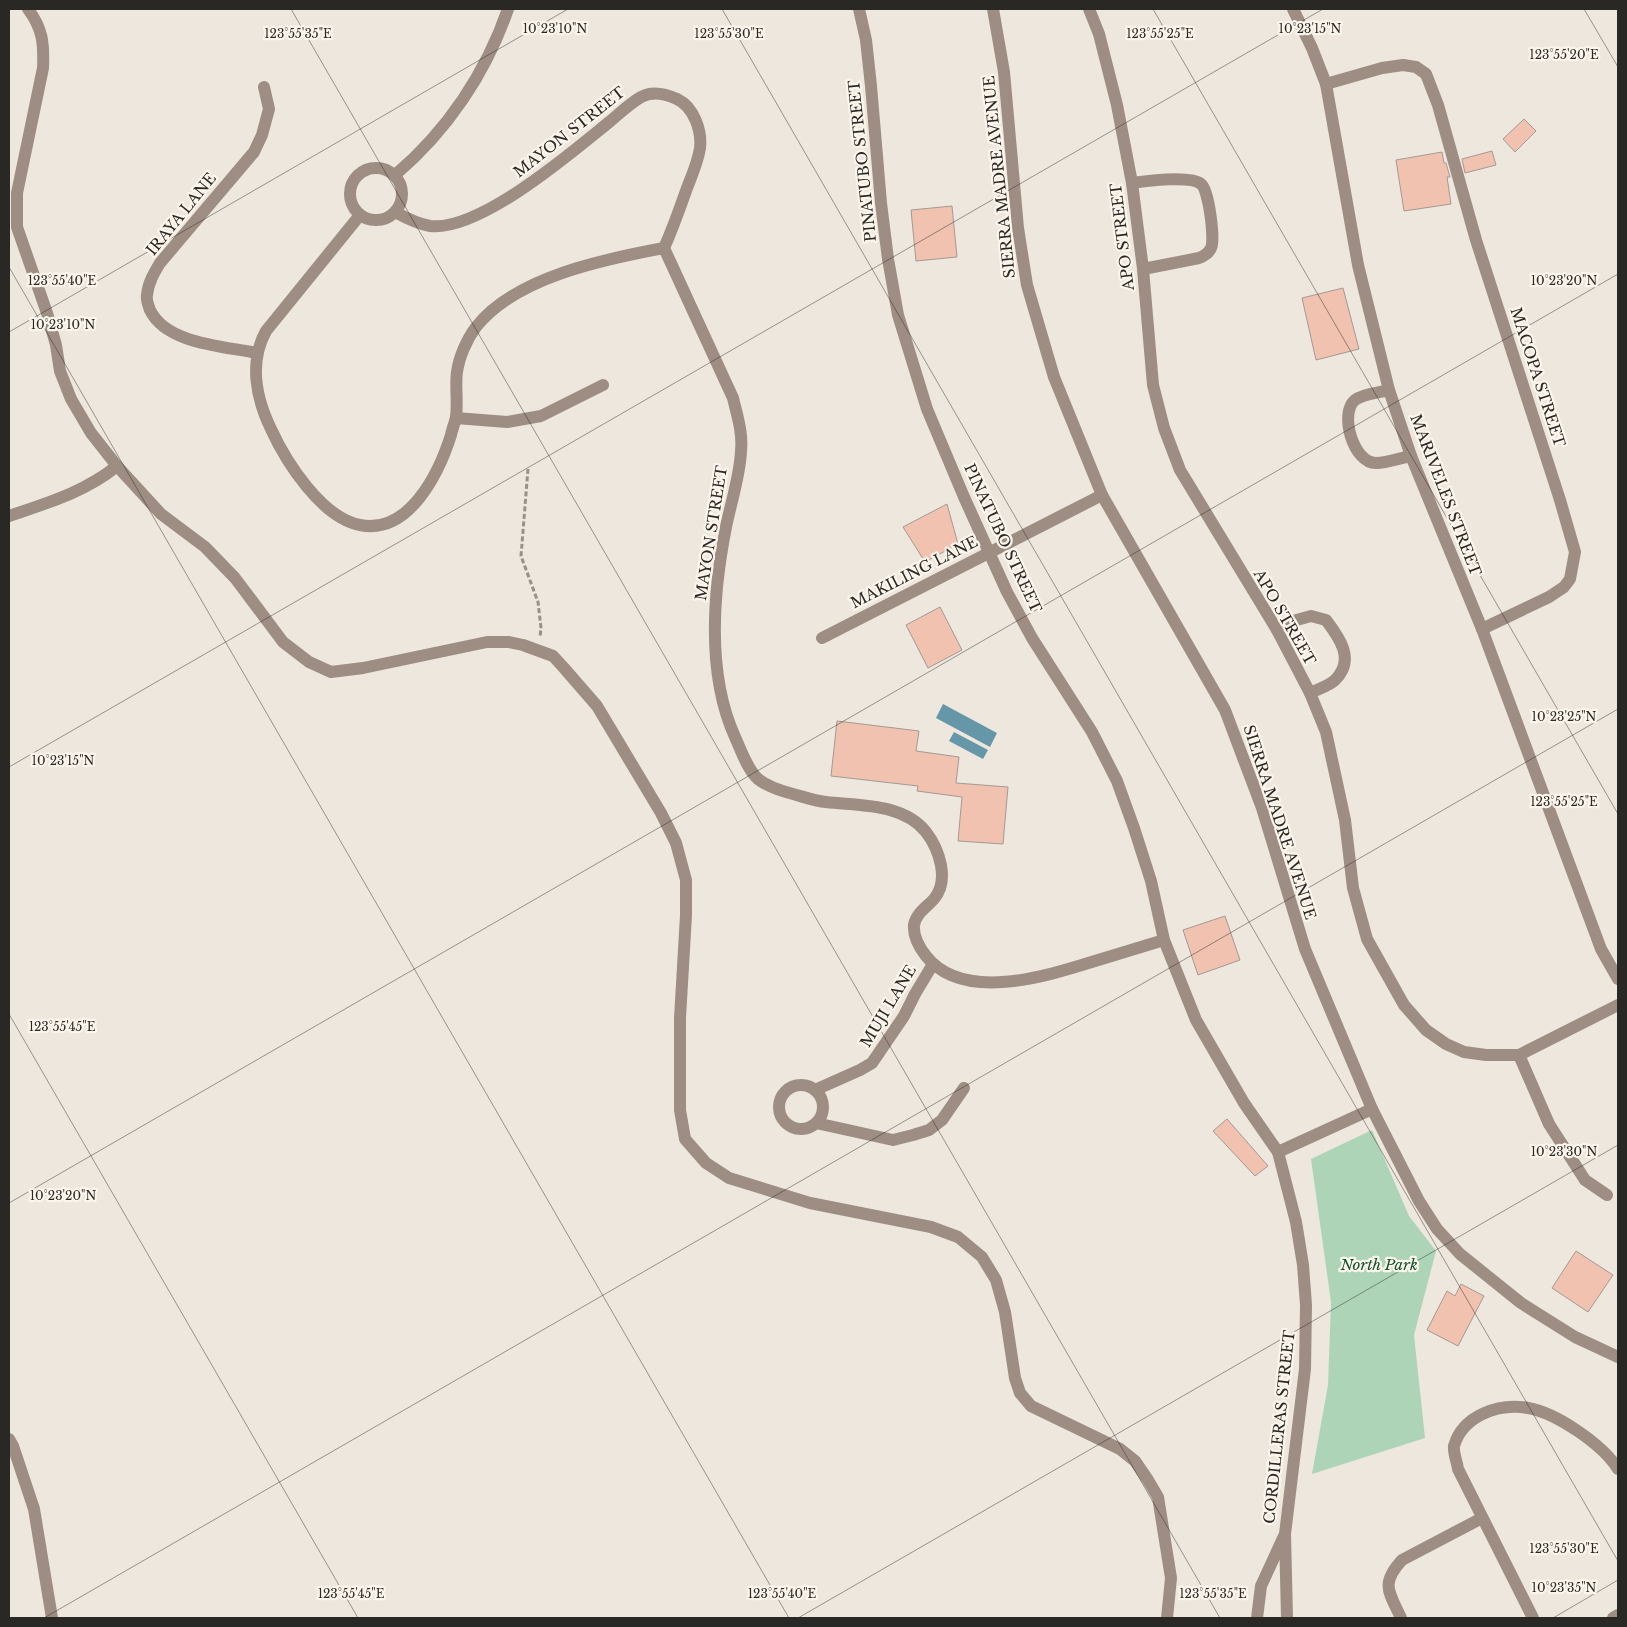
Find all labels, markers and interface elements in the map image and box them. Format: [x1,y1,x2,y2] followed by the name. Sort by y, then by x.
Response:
[523,21,587,36] text: 10°23'10"N
[1279,21,1342,36] text: 10°23'15"N
[264,26,332,41] text: 123°55'35"E
[694,26,764,41] text: 123°55'30"E
[1126,26,1194,41] text: 123°55'25"E
[1529,47,1599,62] text: 123°55'20"E
[979,75,1019,279] street label: SIERRA MADRE AVENUE
[844,79,880,243] street label: PINATUBO STREET
[509,83,629,181] street label: MAYON STREET
[142,169,220,259] street label: IRAYA LANE
[1106,182,1138,293] street label: APO STREET
[28,273,97,288] text: 123°55'40"E
[1531,273,1597,288] text: 10°23'20"N
[1506,305,1570,449] street label: MACOPA STREET
[31,317,95,332] text: 10°23'10"N
[1406,411,1486,579] street label: MARIVELES STREET
[960,460,1046,616] street label: PINATUBO STREET
[691,464,731,602] street label: MAYON STREET
[847,532,981,612] street label: MAKILING LANE
[1249,565,1320,668] street label: APO STREET
[1532,709,1597,724] text: 10°23'25"N
[1240,722,1321,922] street label: SIERRA MADRE AVENUE
[32,753,95,768] text: 10°23'15"N
[1530,794,1598,809] text: 123°55'25"E
[856,961,920,1051] street label: MUJI LANE
[29,1019,96,1034] text: 123°55'45"E
[1531,1144,1597,1159] text: 10°23'30"N
[30,1188,96,1203] text: 10°23'20"N
[1339,1255,1418,1274] park label: North Park
[1259,1329,1299,1525] street label: CORDILLERAS STREET
[1529,1541,1599,1556] text: 123°55'30"E
[1532,1580,1597,1595] text: 10°23'35"N
[318,1586,385,1601] text: 123°55'45"E
[748,1586,817,1601] text: 123°55'40"E
[1179,1586,1247,1601] text: 123°55'35"E

